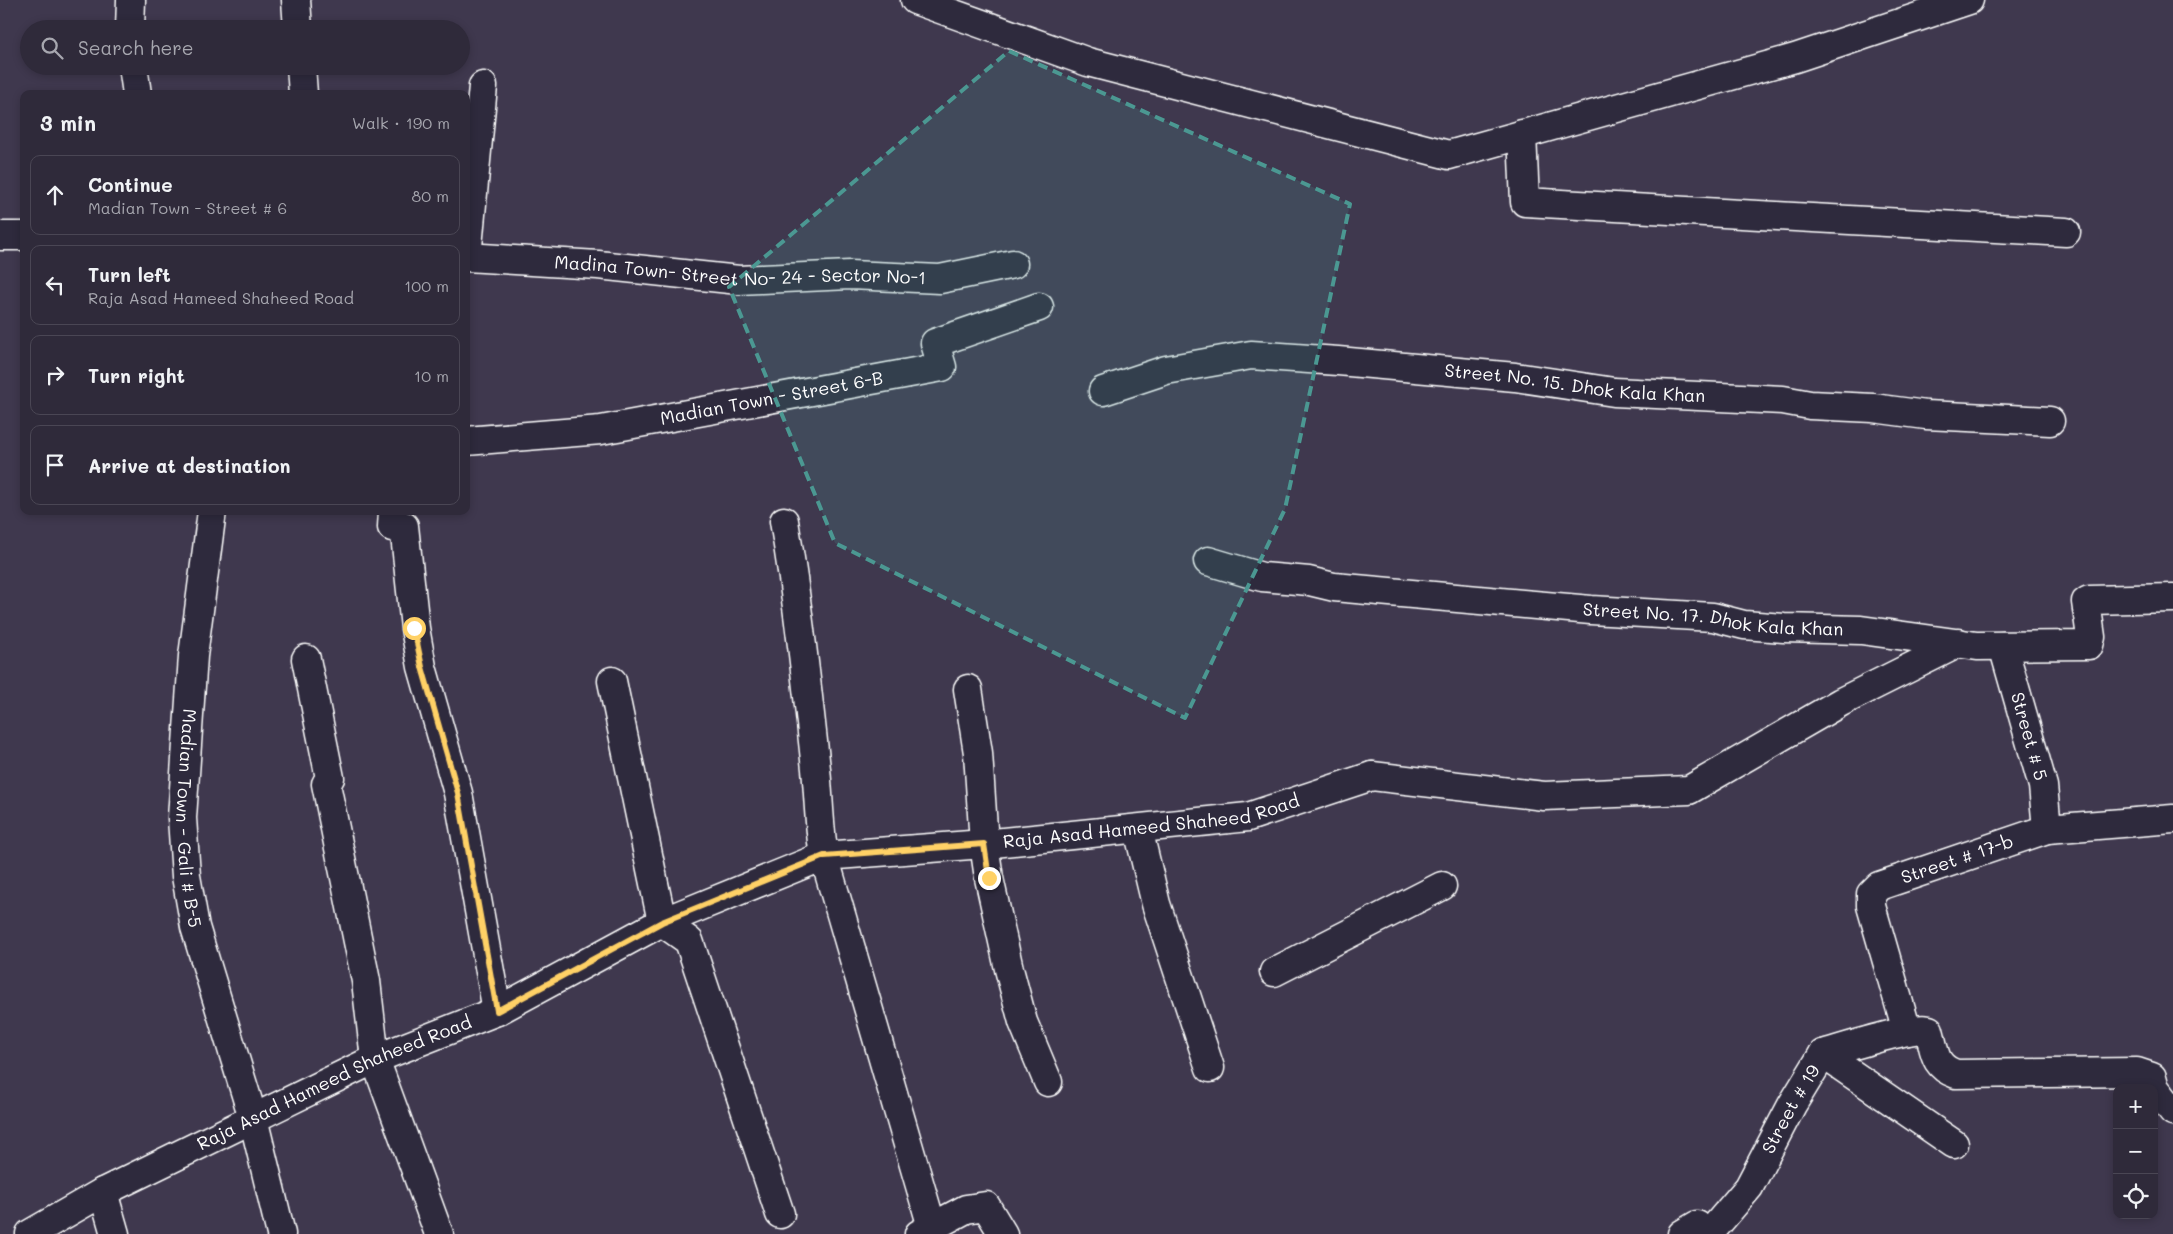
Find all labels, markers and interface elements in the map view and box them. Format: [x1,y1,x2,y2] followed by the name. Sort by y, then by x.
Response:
[20,20,470,75] search box
[38,34,66,62] icon: search
[78,35,194,60] text: Search here
[40,109,96,136] text: 3 min
[352,112,450,133] text: Walk · 190 m
[88,172,173,197] text: Continue
[41,181,69,209] icon: ahead
[412,185,449,206] text: 80 m
[88,197,287,218] text: Madian Town - Street # 6
[554,249,927,291] street label: Madina Town- Street No- 24 - Sector No-1
[88,262,171,287] text: Turn left
[41,271,69,299] icon: left
[404,275,449,296] text: 100 m
[88,287,354,308] text: Raja Asad Hameed Shaheed Road
[1443,358,1706,407] street label: Street No. 15. Dhok Kala Khan
[41,361,69,389] icon: right
[88,363,185,388] text: Turn right
[414,365,449,386] text: 10 m
[658,365,885,430] street label: Madian Town - Street 6-B
[41,451,69,479] icon: arrive
[88,453,291,478] text: Arrive at destination
[1582,596,1844,641] street label: Street No. 17. Dhok Kala Khan
[403,617,426,640] route start
[2006,689,2054,783] street label: Street # 5
[171,708,208,929] street label: Madian Town - Gali # B-5
[1002,788,1302,853] street label: Raja Asad Hameed Shaheed Road
[1898,828,2016,889] street label: Street # 17-b
[978,867,1001,890] route end
[193,1009,475,1155] street label: Raja Asad Hameed Shaheed Road
[1756,1059,1825,1158] street label: Street # 19
[2113,1084,2158,1219] map controls
[2113,1084,2158,1129] button: +
[2113,1129,2158,1174] button: −
[2113,1174,2158,1219] button: locate

